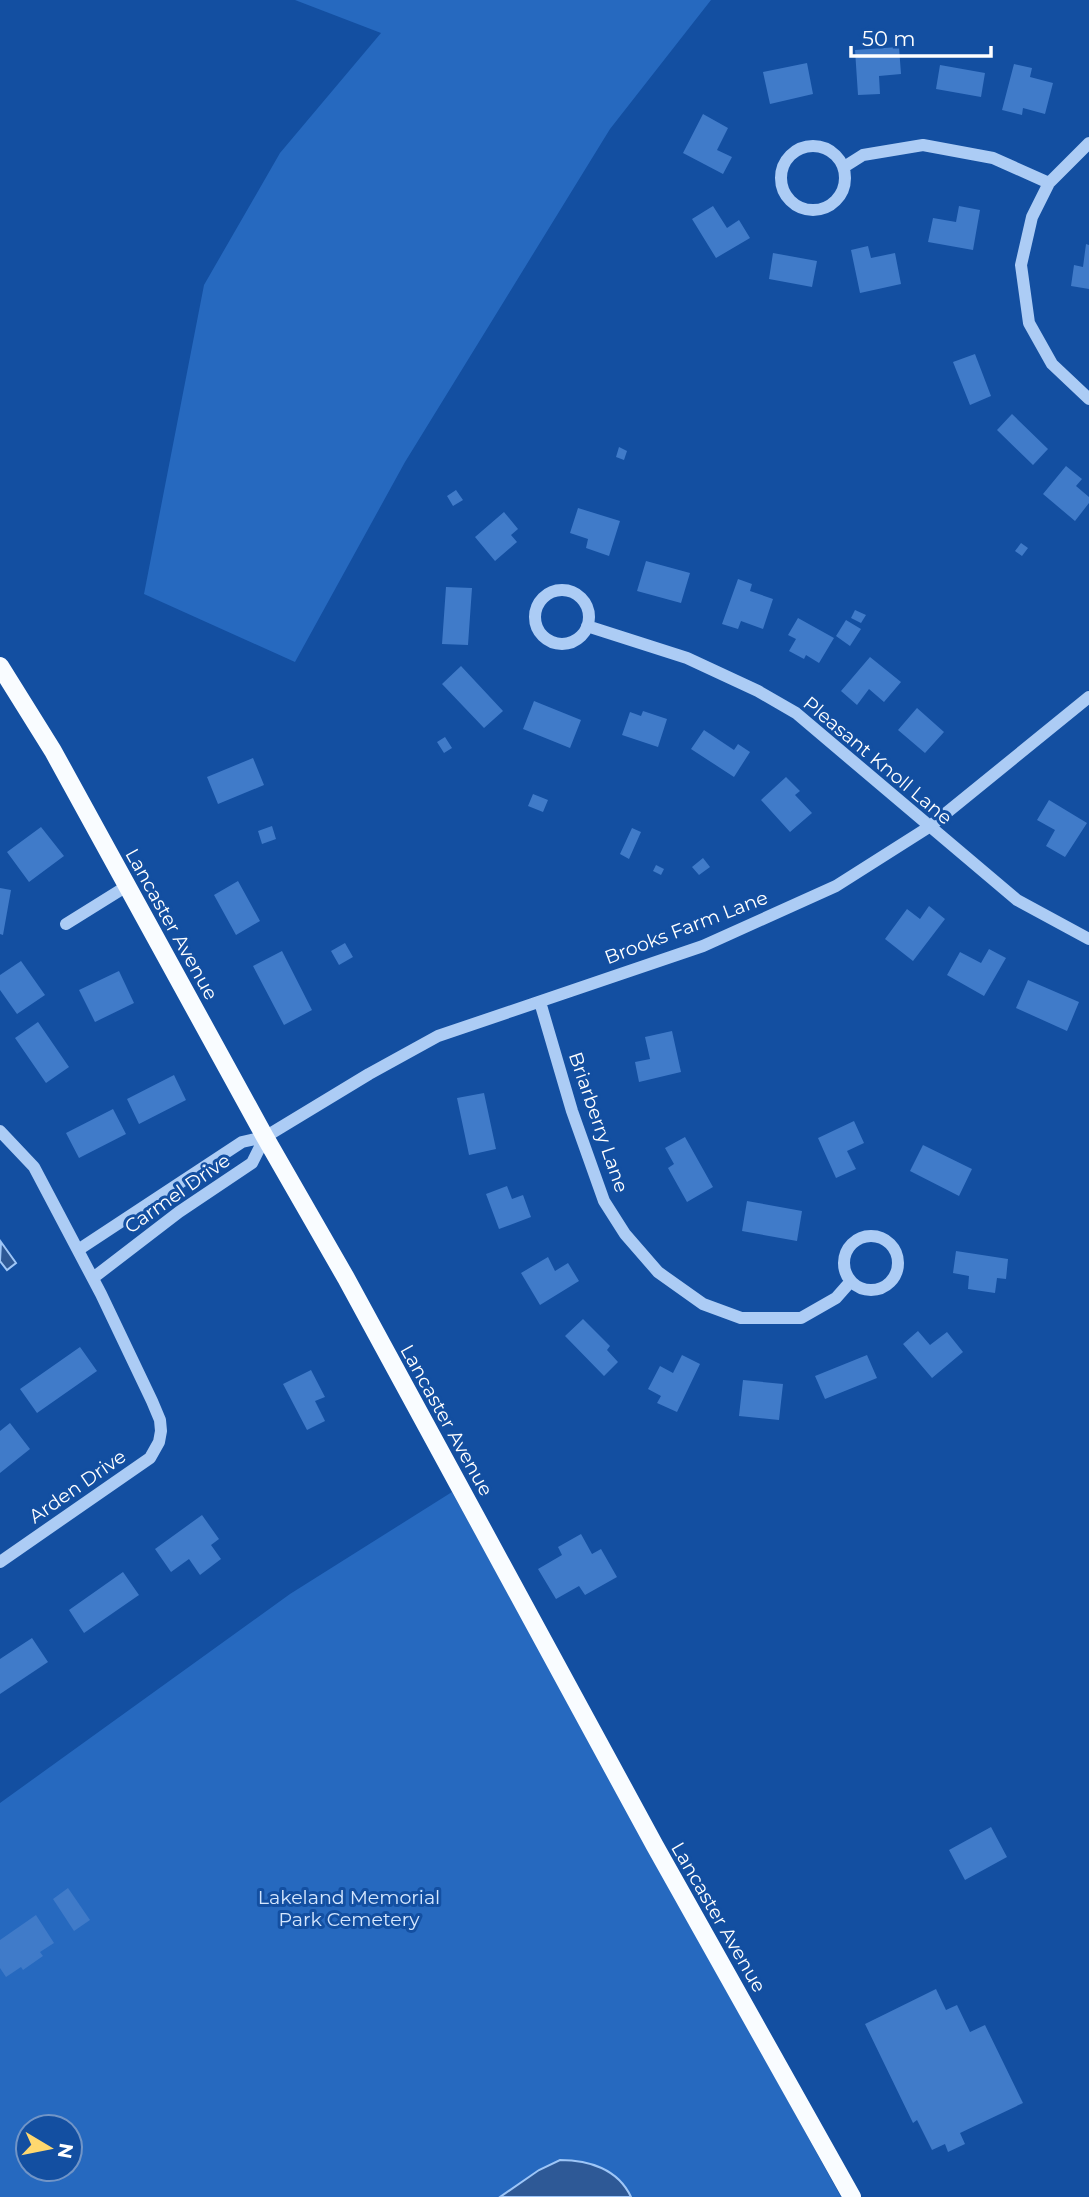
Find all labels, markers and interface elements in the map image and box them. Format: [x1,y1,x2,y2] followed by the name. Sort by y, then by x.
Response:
[851,14,991,58] scale bar
[862,26,916,51] text: 50 m
[799,691,957,829] street label: Pleasant Knoll Lane
[120,845,223,1004] street label: Lancaster Avenue
[601,886,771,969] street label: Brooks Farm Lane
[564,1049,633,1195] street label: Briarberry Lane
[120,1149,234,1238] street label: Carmel Drive
[395,1341,498,1500] street label: Lancaster Avenue
[24,1445,130,1528] street label: Arden Drive
[666,1838,771,1996] street label: Lancaster Avenue
[258,1886,440,1931] park label: Lakeland Memorial Park Cemetery
[14,2113,84,2183] north arrow
[53,2141,78,2160] text: N

